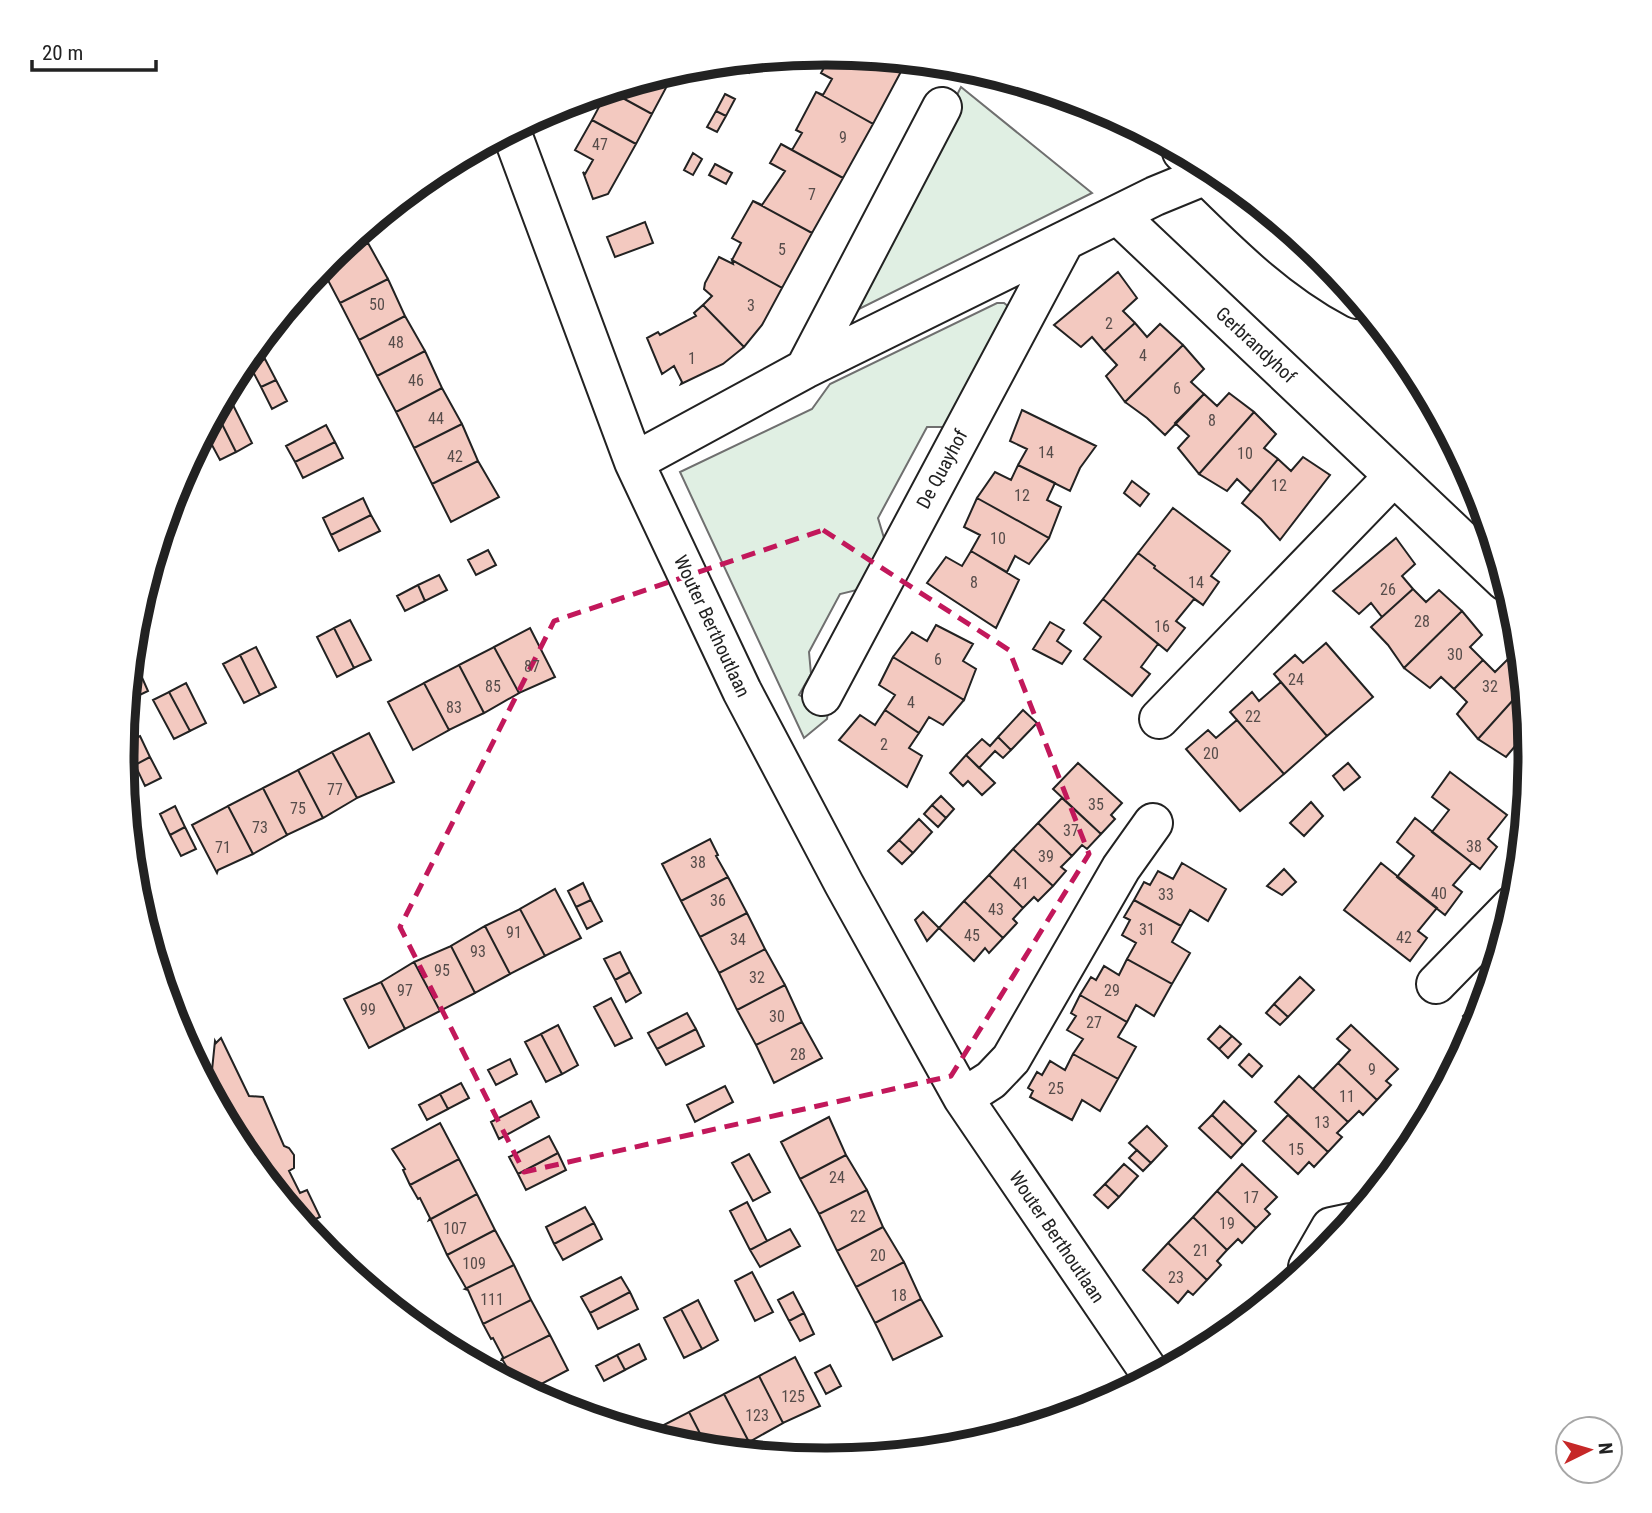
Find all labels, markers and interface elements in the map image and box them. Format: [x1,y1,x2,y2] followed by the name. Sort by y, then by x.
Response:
[32,28,156,72] scale bar
[42,41,83,65] text: 20 m
[839,128,847,147] house number: 9
[592,135,608,154] house number: 47
[808,185,816,204] house number: 7
[778,240,786,259] house number: 5
[369,295,385,314] house number: 50
[747,296,755,315] house number: 3
[1211,302,1301,388] street label: Gerbrandyhof
[1105,314,1113,333] house number: 2
[388,333,404,352] house number: 48
[1139,346,1147,365] house number: 4
[688,349,696,368] house number: 1
[408,371,424,390] house number: 46
[1173,379,1181,398] house number: 6
[428,409,444,428] house number: 44
[1208,411,1216,430] house number: 8
[912,425,972,513] street label: De Quayhof
[1038,443,1054,462] house number: 14
[1237,444,1253,463] house number: 10
[447,447,463,466] house number: 42
[1271,476,1287,495] house number: 12
[1014,486,1030,505] house number: 12
[990,529,1006,548] house number: 10
[669,551,755,701] street label: Wouter Berthoutlaan
[970,573,978,592] house number: 8
[1188,573,1204,592] house number: 14
[1380,580,1396,599] house number: 26
[1414,612,1430,631] house number: 28
[1154,617,1170,636] house number: 16
[1447,645,1463,664] house number: 30
[934,650,942,669] house number: 6
[524,657,540,676] house number: 87
[1288,670,1304,689] house number: 24
[485,677,501,696] house number: 85
[1482,677,1498,696] house number: 32
[907,693,915,712] house number: 4
[446,698,462,717] house number: 83
[1245,707,1261,726] house number: 22
[880,735,888,754] house number: 2
[1203,744,1219,763] house number: 20
[327,780,343,799] house number: 77
[1088,795,1104,814] house number: 35
[290,799,306,818] house number: 75
[252,818,268,837] house number: 73
[1063,821,1079,840] house number: 37
[1466,837,1482,856] house number: 38
[215,838,231,857] house number: 71
[1038,847,1054,866] house number: 39
[690,853,706,872] house number: 38
[1013,874,1029,893] house number: 41
[1431,884,1447,903] house number: 40
[1158,885,1174,904] house number: 33
[710,891,726,910] house number: 36
[988,900,1004,919] house number: 43
[1139,920,1155,939] house number: 31
[506,923,522,942] house number: 91
[964,926,980,945] house number: 45
[1396,928,1412,947] house number: 42
[730,930,746,949] house number: 34
[470,942,486,961] house number: 93
[434,961,450,980] house number: 95
[749,968,765,987] house number: 32
[397,981,413,1000] house number: 97
[1104,981,1120,1000] house number: 29
[360,1000,376,1019] house number: 99
[769,1007,785,1026] house number: 30
[1086,1013,1102,1032] house number: 27
[790,1045,806,1064] house number: 28
[1368,1060,1376,1079] house number: 9
[1048,1079,1064,1098] house number: 25
[1339,1087,1355,1106] house number: 11
[1314,1113,1330,1132] house number: 13
[1288,1140,1304,1159] house number: 15
[1004,1167,1110,1307] street label: Wouter Berthoutlaan
[829,1168,845,1187] house number: 24
[1243,1188,1259,1207] house number: 17
[850,1207,866,1226] house number: 22
[1219,1214,1235,1233] house number: 19
[443,1219,467,1238] house number: 107
[1193,1241,1209,1260] house number: 21
[870,1246,886,1265] house number: 20
[462,1254,486,1273] house number: 109
[1168,1268,1184,1287] house number: 23
[891,1286,907,1305] house number: 18
[480,1290,504,1309] house number: 111
[781,1387,805,1406] house number: 125
[745,1406,769,1425] house number: 123
[1554,1415,1624,1485] north arrow
[1593,1442,1617,1455] text: N

